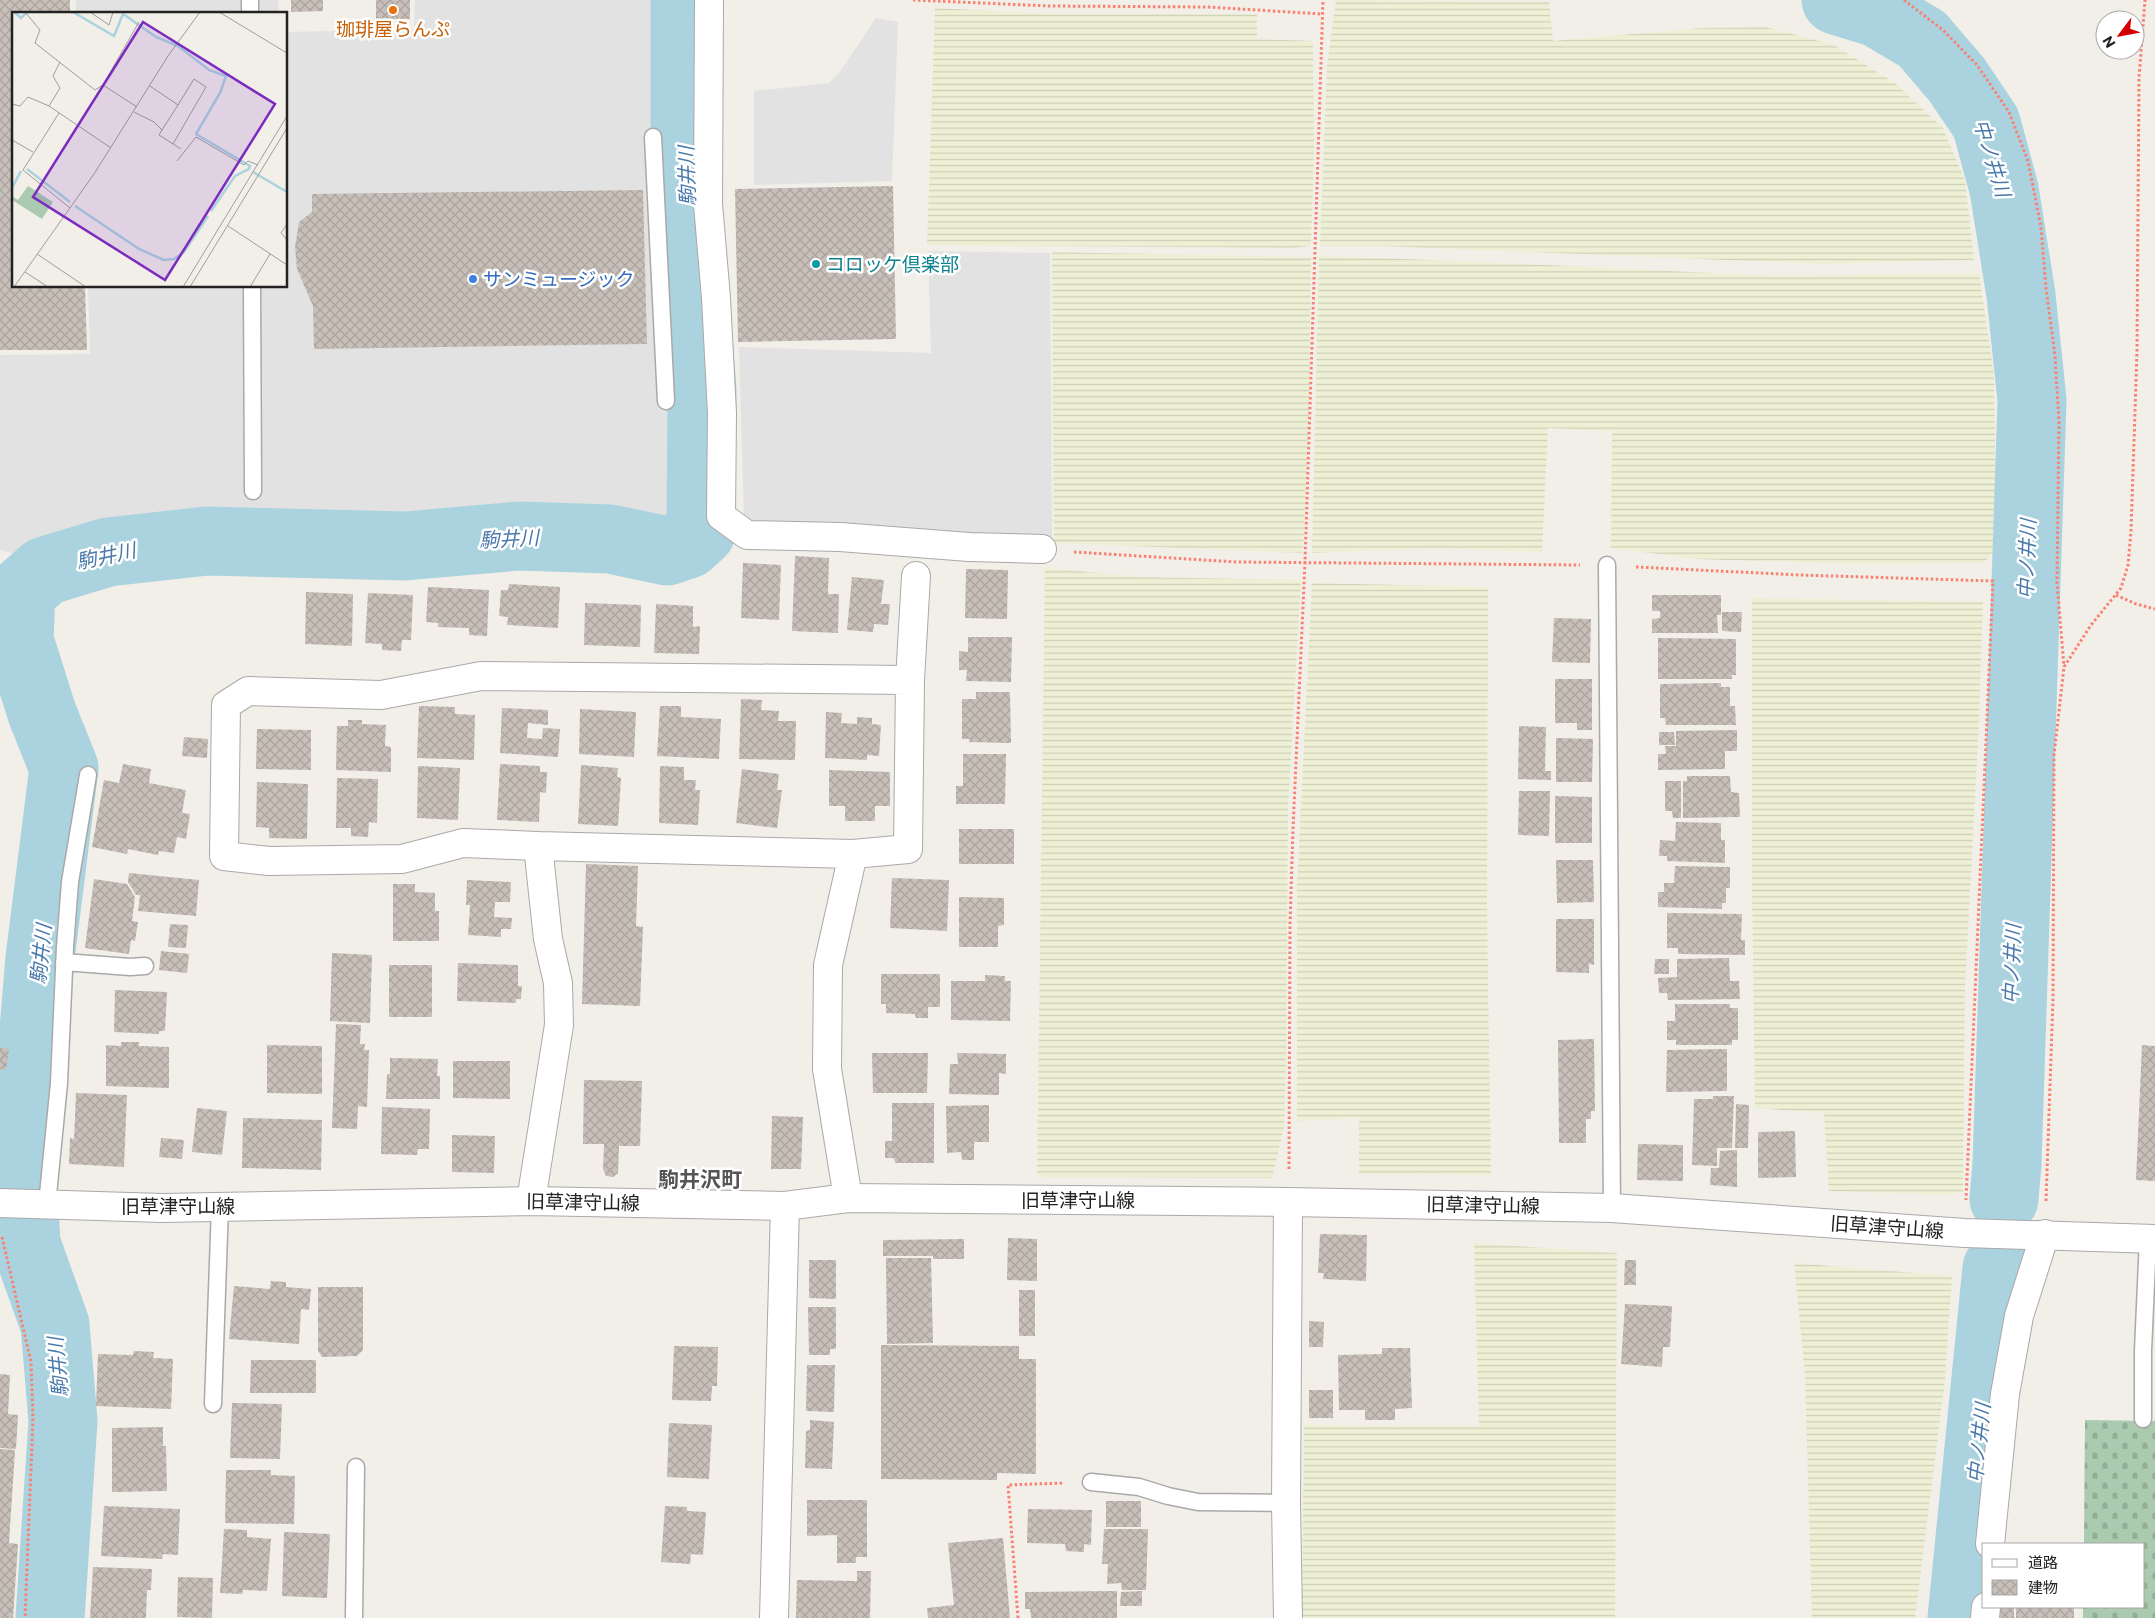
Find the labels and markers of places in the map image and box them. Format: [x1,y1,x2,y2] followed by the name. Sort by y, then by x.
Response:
[387,4,399,16] marker: 珈琲屋らんぷ
[336,17,450,40] place label: 珈琲屋らんぷ
[826,252,959,275] place label: コロッケ倶楽部
[810,258,822,270] marker: コロッケ倶楽部
[483,267,635,290] place label: サンミュージック
[467,273,479,285] marker: サンミュージック

